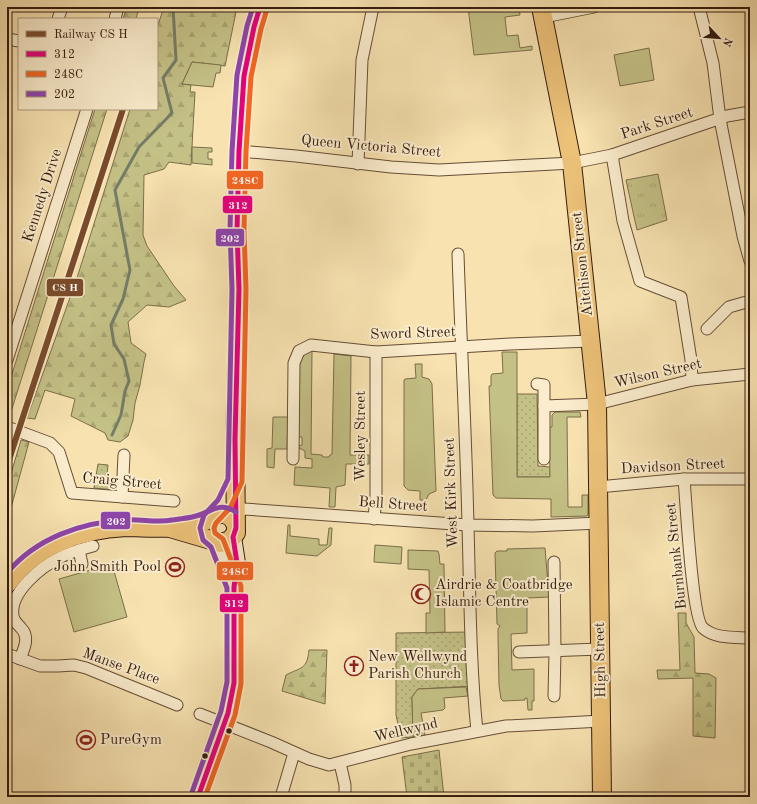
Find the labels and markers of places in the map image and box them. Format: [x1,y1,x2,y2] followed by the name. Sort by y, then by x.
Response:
[164,556,186,578] sports icon: John Smith Pool
[54,560,161,575] place label: John Smith Pool
[435,578,573,610] place label: Airdrie & Coatbridge Islamic Centre
[410,583,432,605] mosque icon: Airdrie & Coatbridge Islamic Centre
[368,650,468,682] place label: New Wellwynd Parish Church
[343,655,365,677] church icon: New Wellwynd Parish Church
[224,726,234,736] unlabelled marker
[75,729,97,751] sports icon: PureGym
[100,733,162,748] place label: PureGym
[200,751,210,761] unlabelled marker

